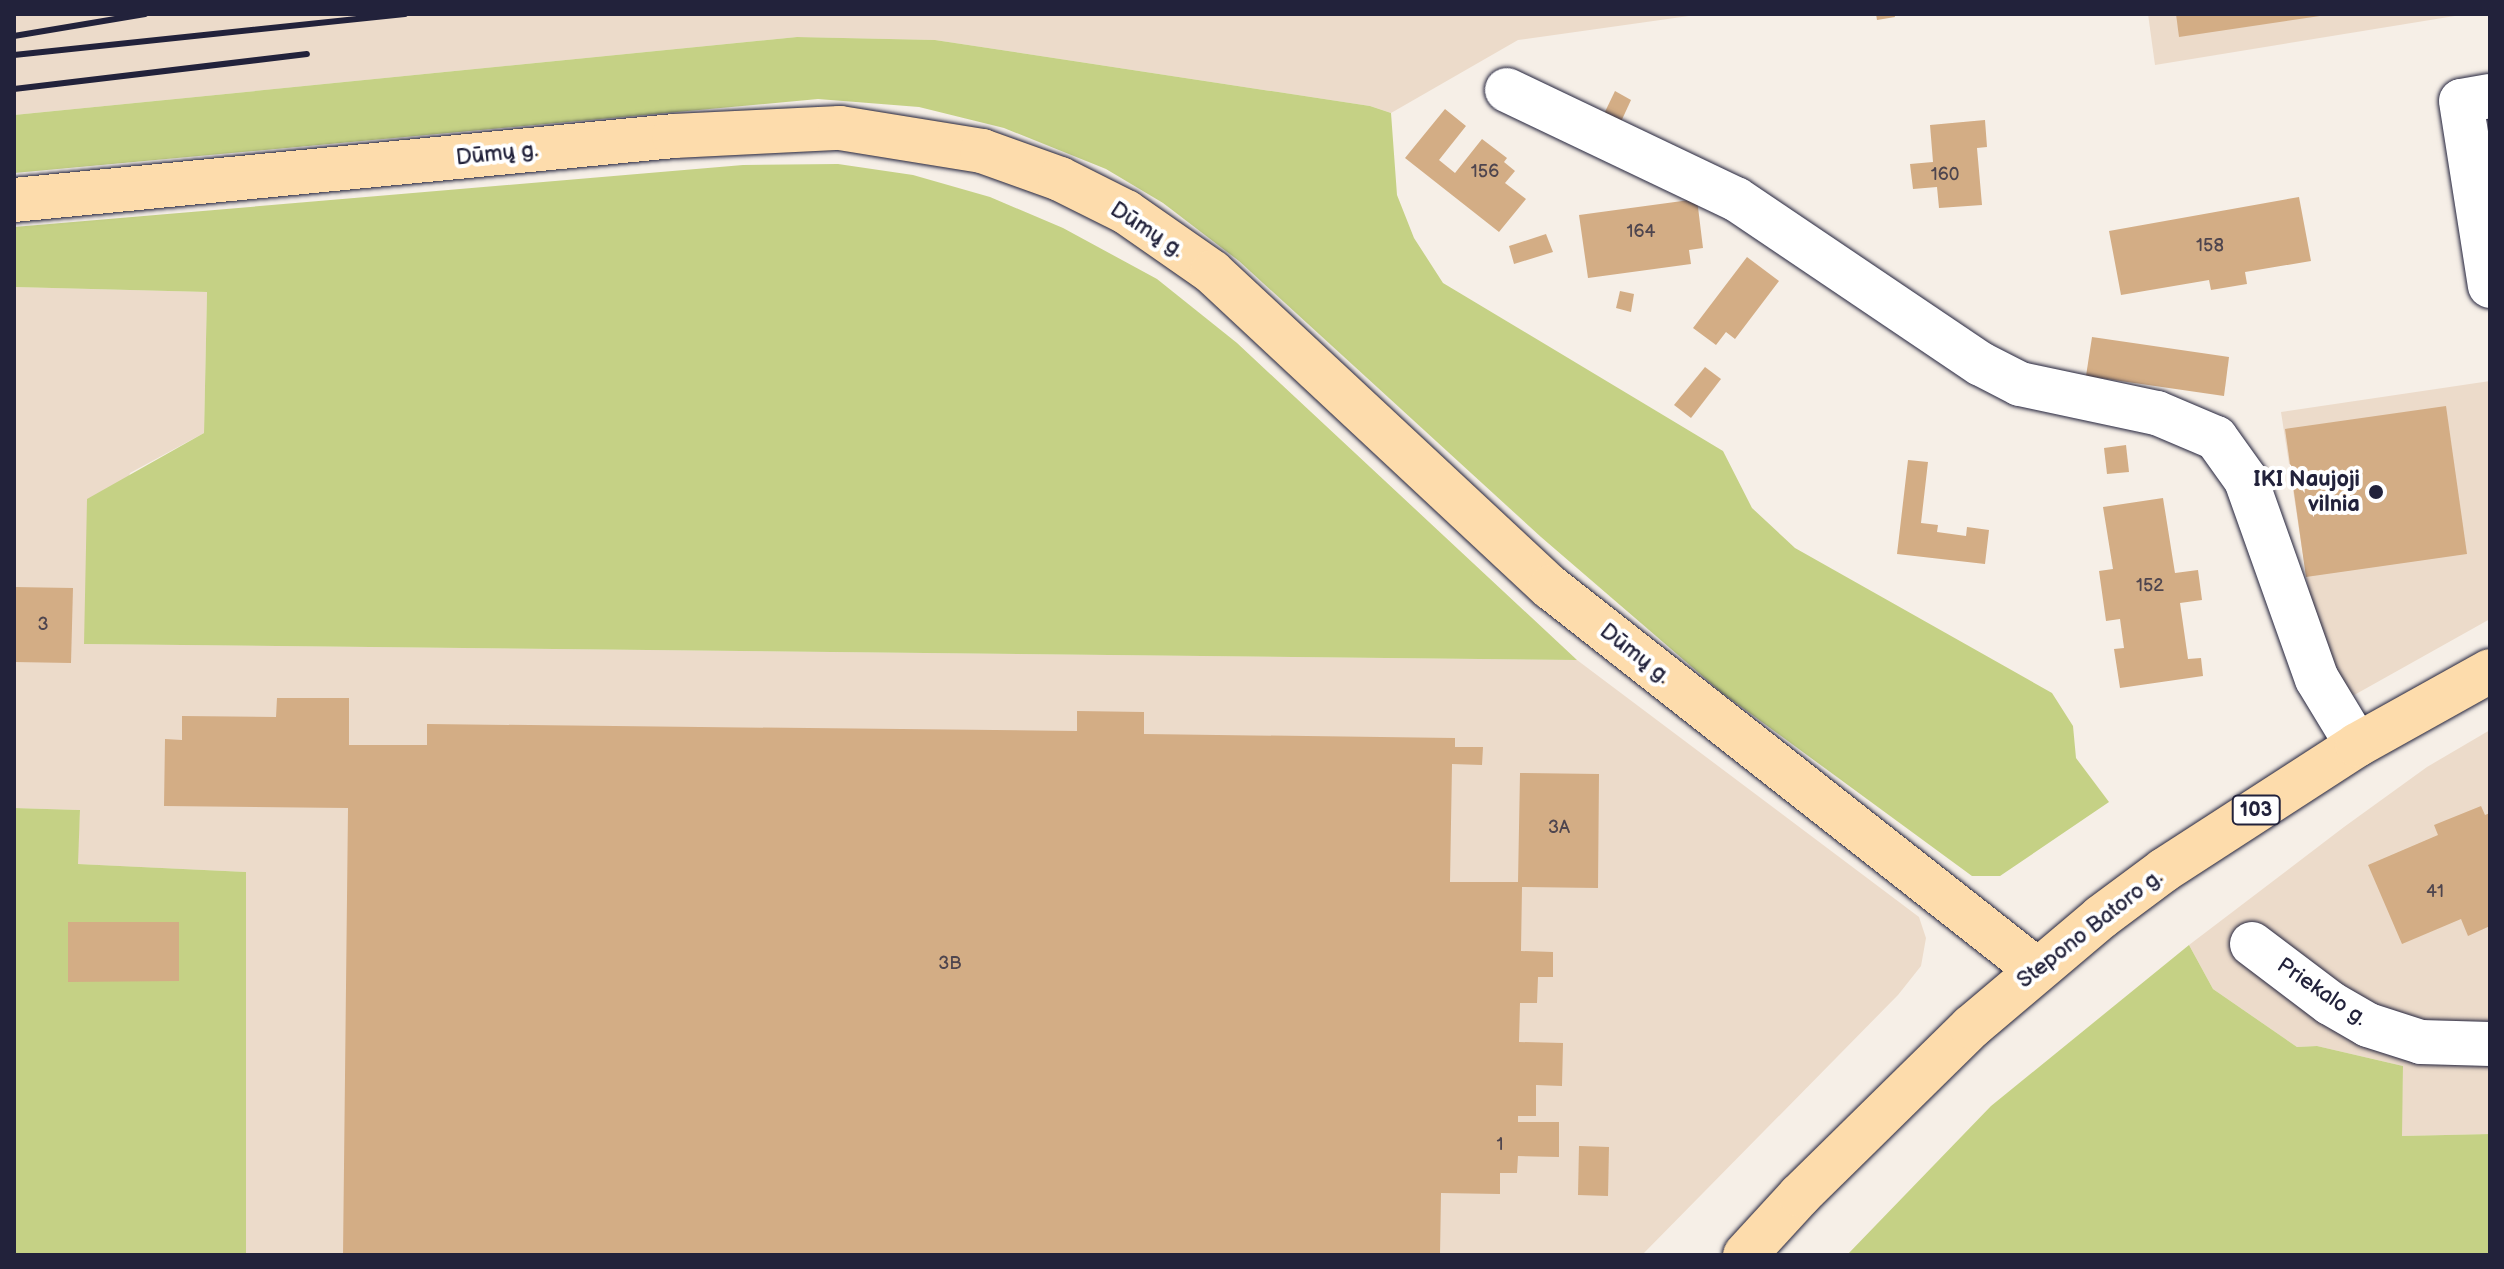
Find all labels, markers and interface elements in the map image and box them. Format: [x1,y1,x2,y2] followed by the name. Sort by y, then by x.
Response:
[455,137,539,171] street label: Dūmų g.
[1471,161,1499,183] house number: 156
[1931,164,1959,186] house number: 160
[1105,196,1189,264] street label: Dūmų g.
[1627,221,1655,243] house number: 164
[2196,235,2224,257] house number: 158
[2253,466,2360,518] place label: IKI Naujoji vilnia
[2367,483,2385,501] marker: IKI Naujoji vilnia
[2136,575,2164,597] house number: 152
[37,614,49,636] house number: 3
[1594,618,1676,690] street label: Dūmų g.
[2230,794,2282,826] road number: 103
[1548,817,1570,839] house number: 3A
[2012,864,2168,994] street label: Stepono Batoro g.
[2426,881,2444,903] house number: 41
[2272,952,2372,1032] street label: Priekalo g.
[938,953,962,975] house number: 3B
[1497,1134,1503,1156] house number: 1

